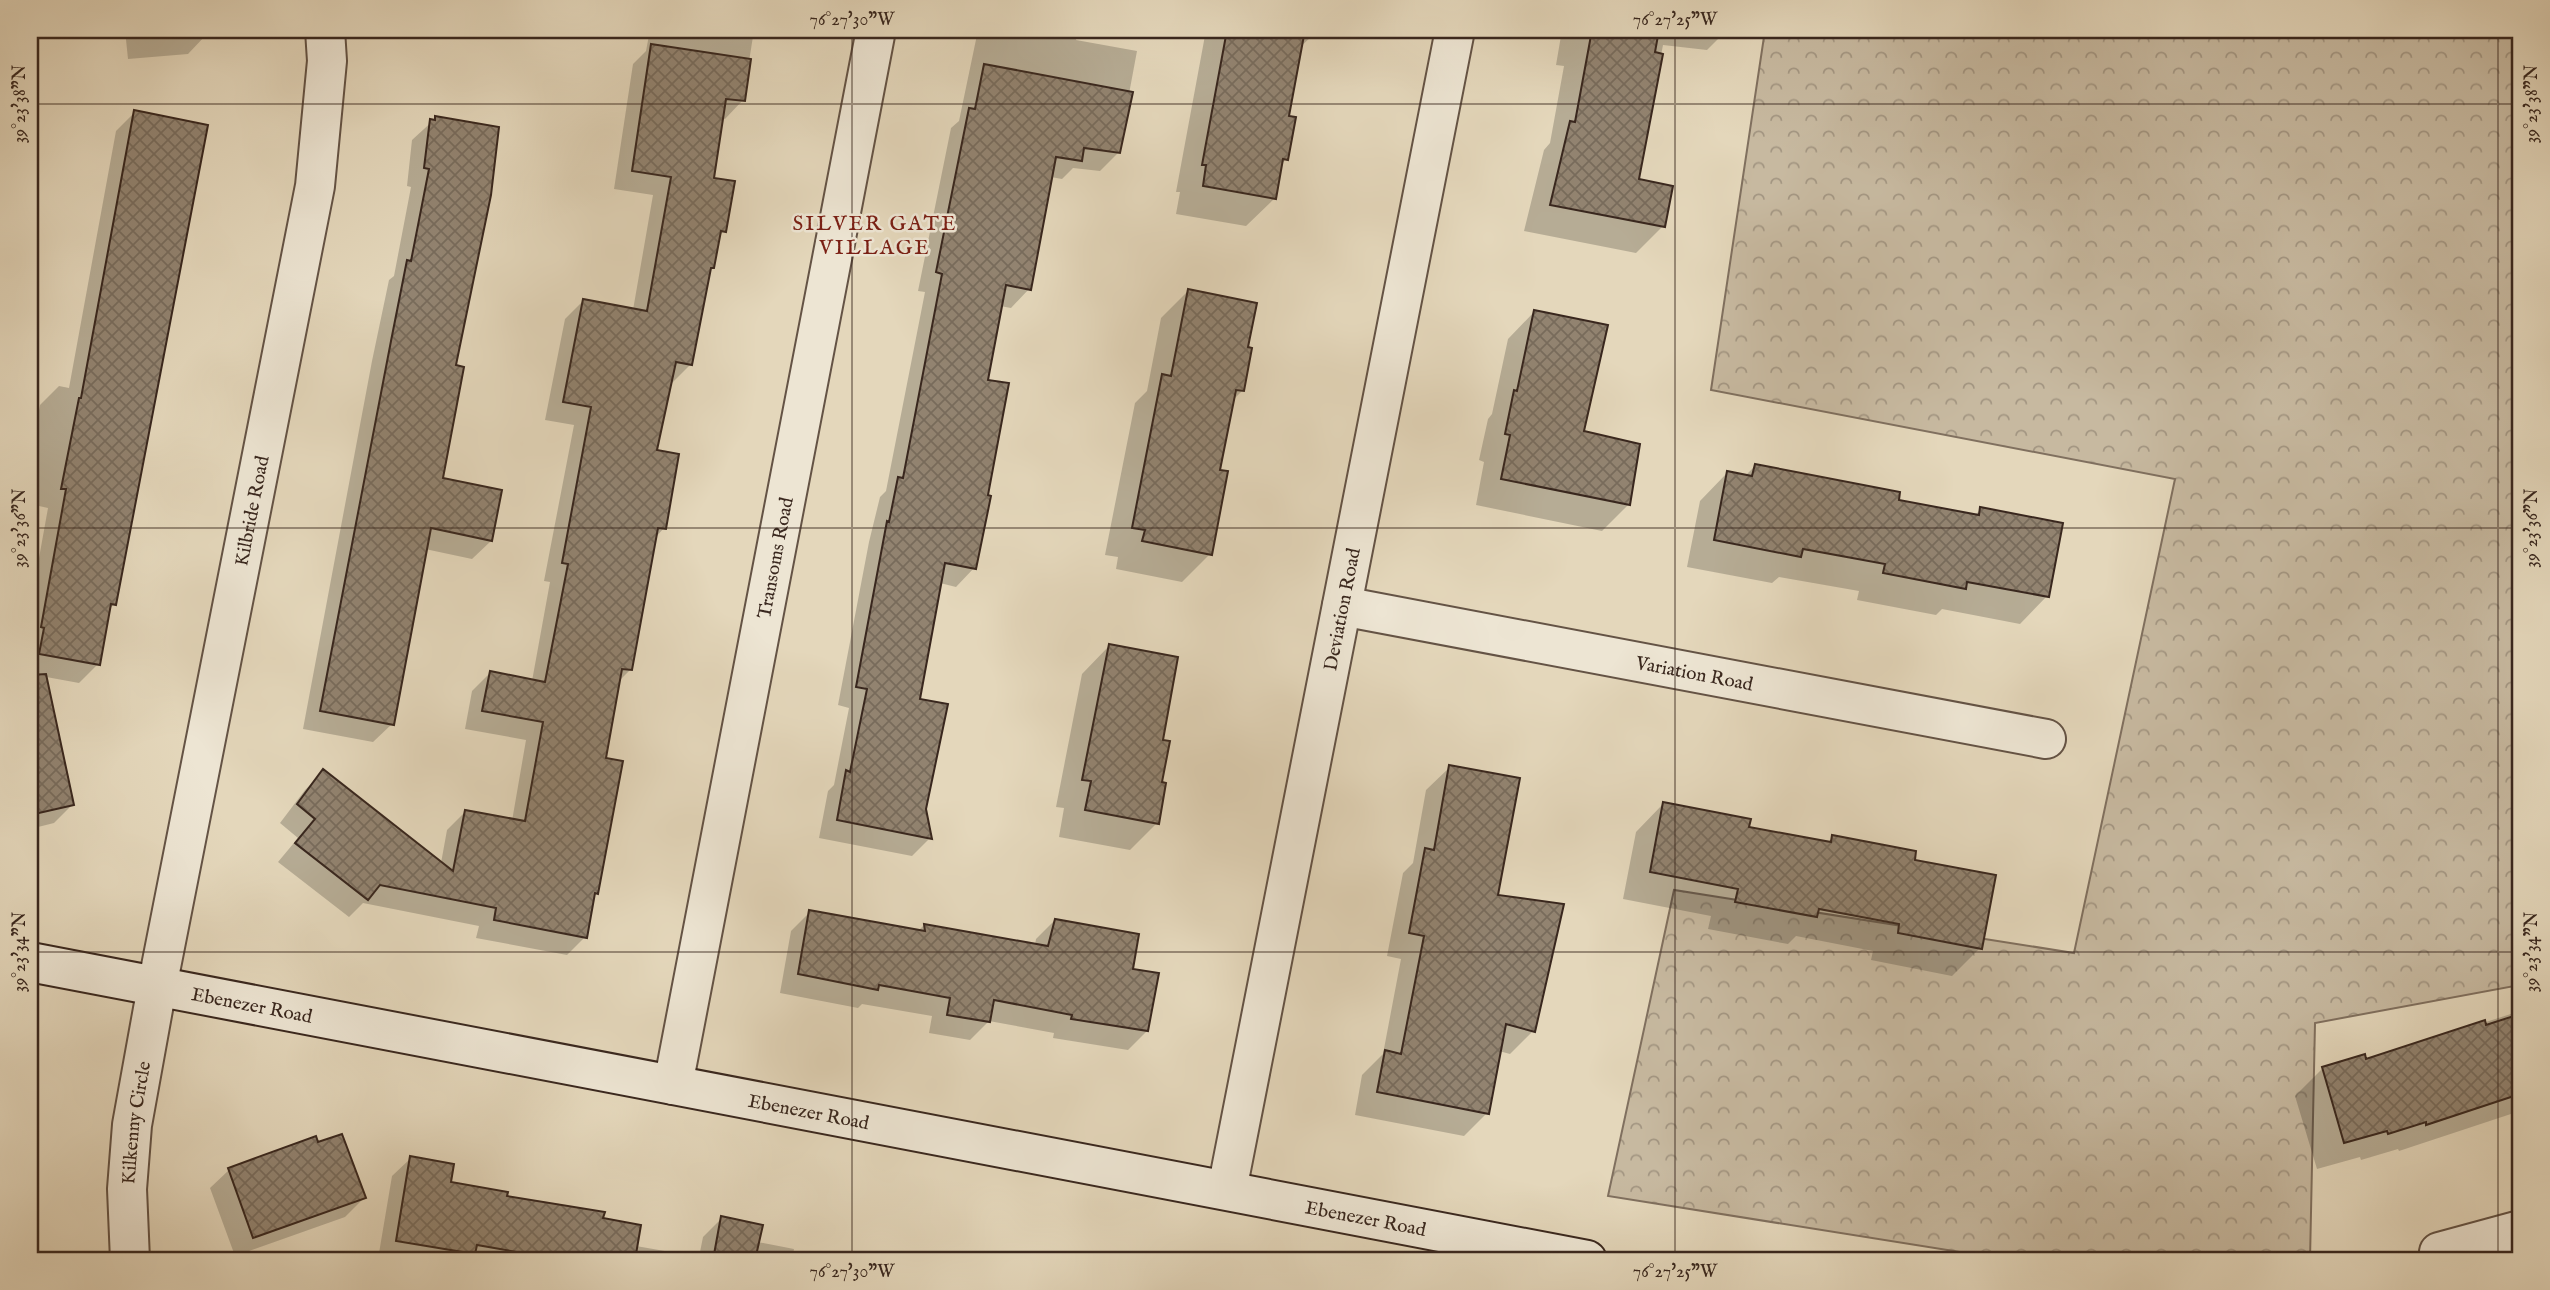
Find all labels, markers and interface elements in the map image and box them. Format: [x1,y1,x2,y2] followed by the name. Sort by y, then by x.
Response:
[809,9,895,32] text: 76°27'30"W
[1633,9,1718,32] text: 76°27'25"W
[9,64,32,143] text: 39°23'38"N
[2521,64,2544,143] text: 39°23'38"N
[793,211,957,262] district label: SILVER GATE VILLAGE
[230,453,276,568] street label: Kilbride Road
[9,488,32,568] text: 39°23'36"N
[2521,488,2544,568] text: 39°23'36"N
[753,494,800,621] street label: Transoms Road
[1319,545,1367,673] street label: Deviation Road
[1633,652,1756,698] street label: Variation Road
[9,911,32,992] text: 39°23'34"N
[2521,911,2544,992] text: 39°23'34"N
[189,983,315,1030] street label: Ebenezer Road
[117,1059,157,1185] street label: Kilkenny Circle
[746,1090,872,1137] street label: Ebenezer Road
[1303,1196,1429,1243] street label: Ebenezer Road
[809,1261,895,1284] text: 76°27'30"W
[1633,1261,1718,1284] text: 76°27'25"W

